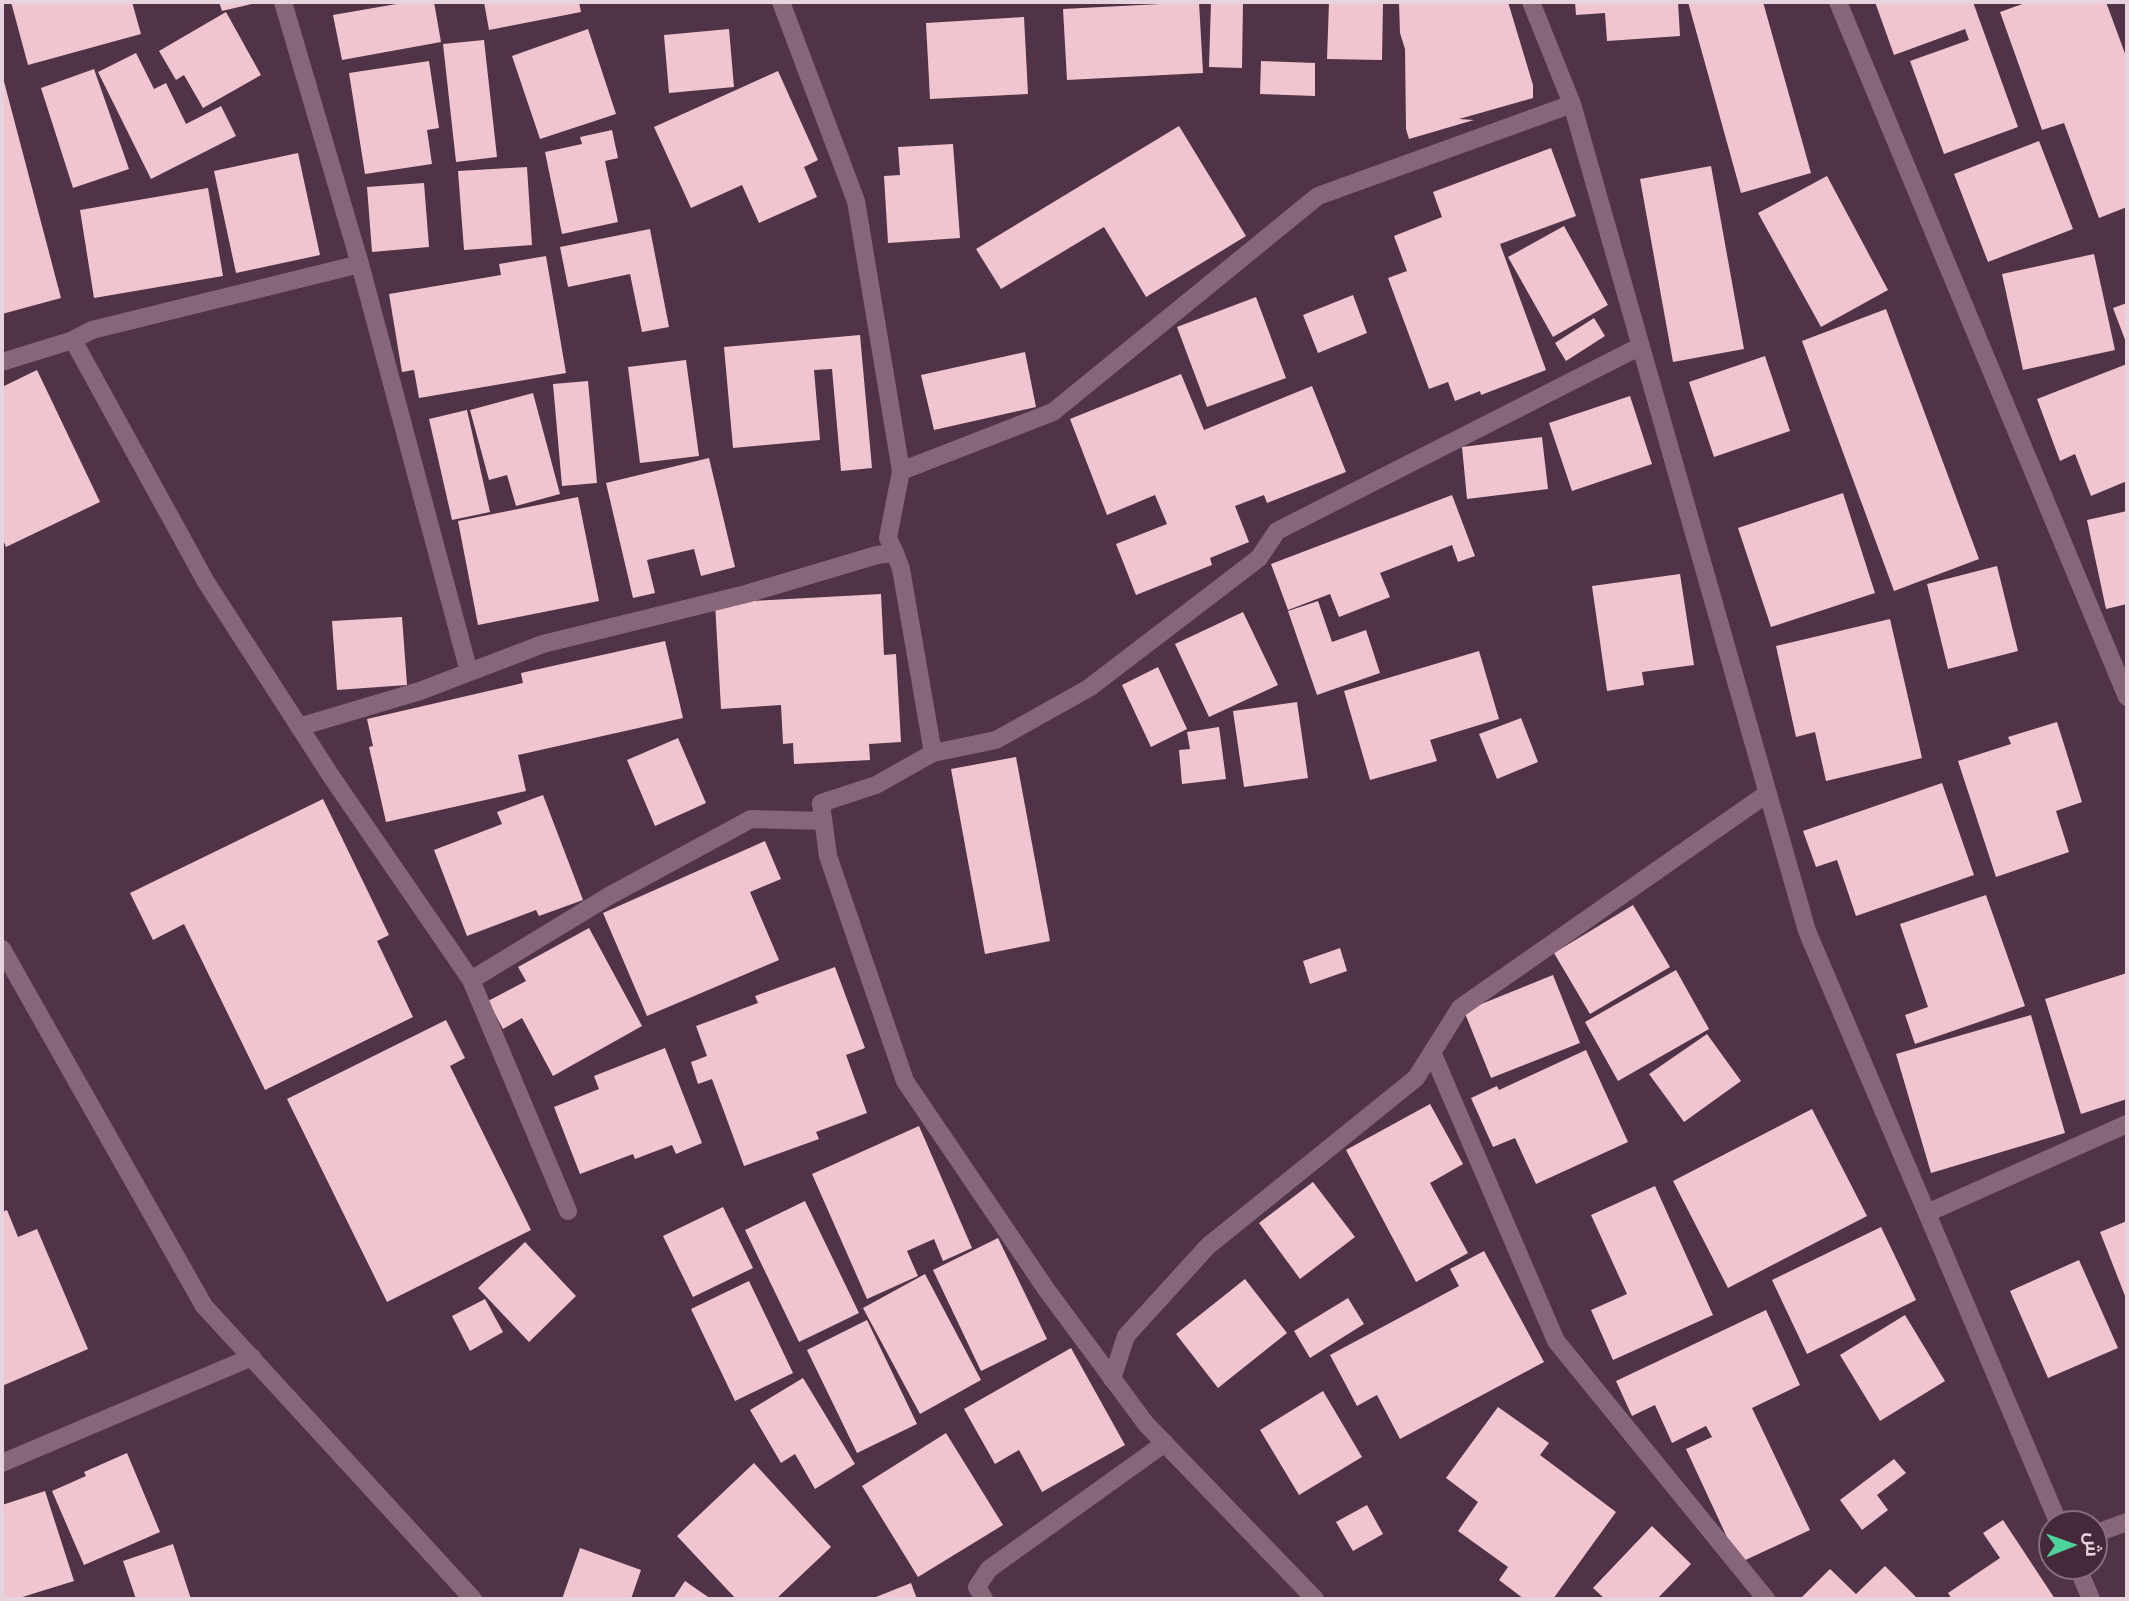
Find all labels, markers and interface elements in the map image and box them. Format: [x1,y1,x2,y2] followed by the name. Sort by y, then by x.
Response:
[2038,1510,2108,1580] north arrow
[2080,1532,2105,1557] text: ش

